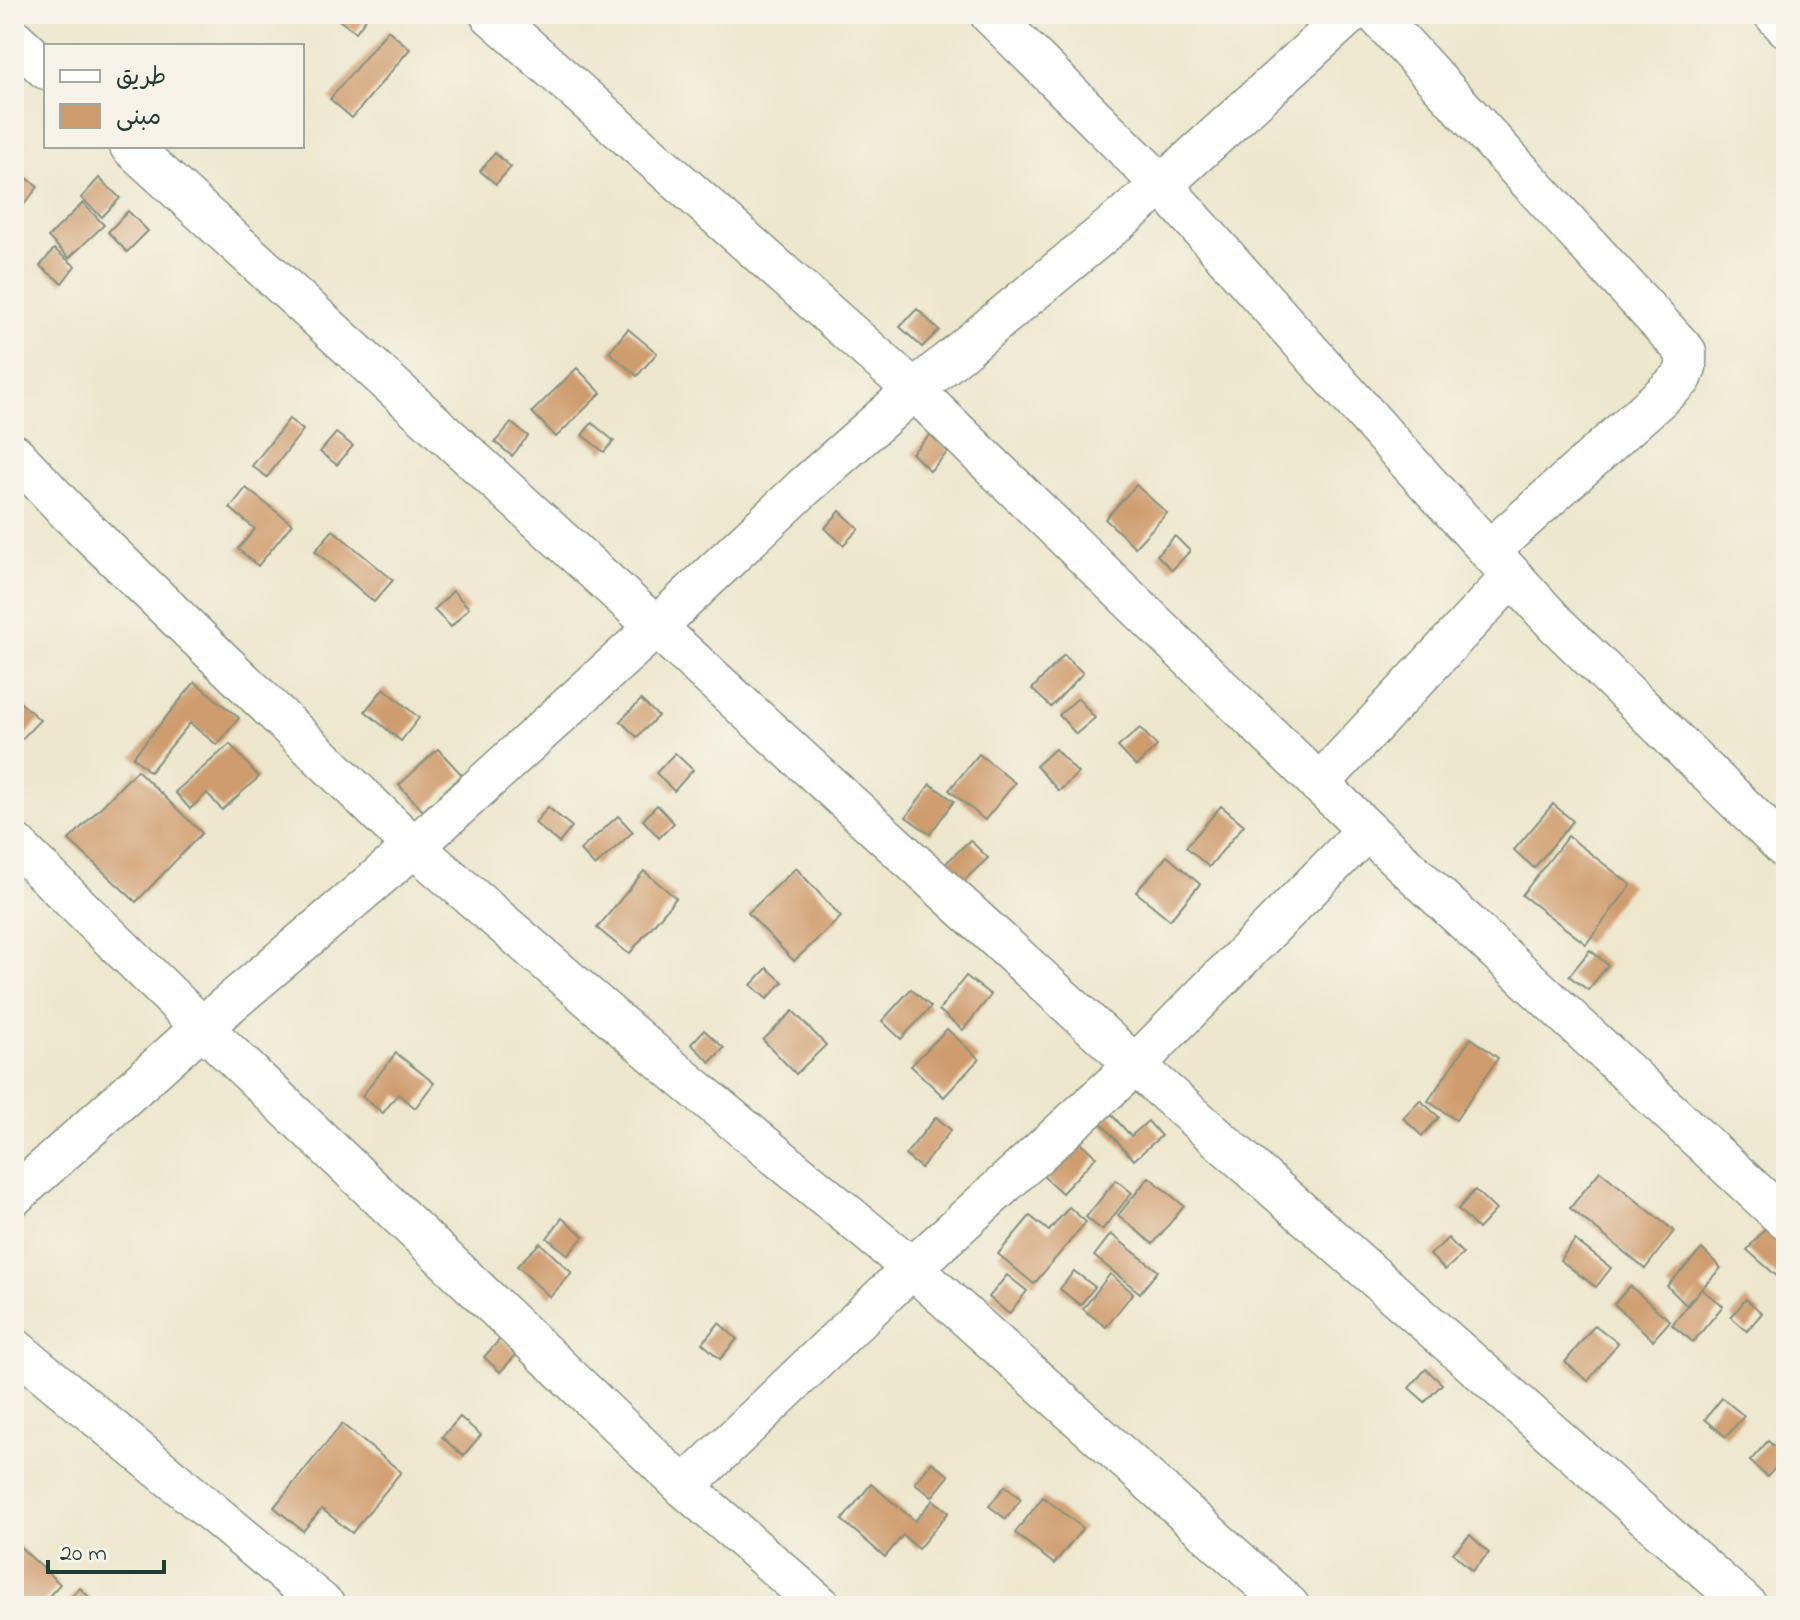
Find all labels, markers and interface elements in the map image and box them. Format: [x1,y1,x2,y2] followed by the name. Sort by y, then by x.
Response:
[44,44,304,148] legend
[116,61,166,96] text: طريق
[116,101,161,136] text: مبنى
[48,1524,164,1574] scale bar
[60,1537,107,1572] text: 20 m

